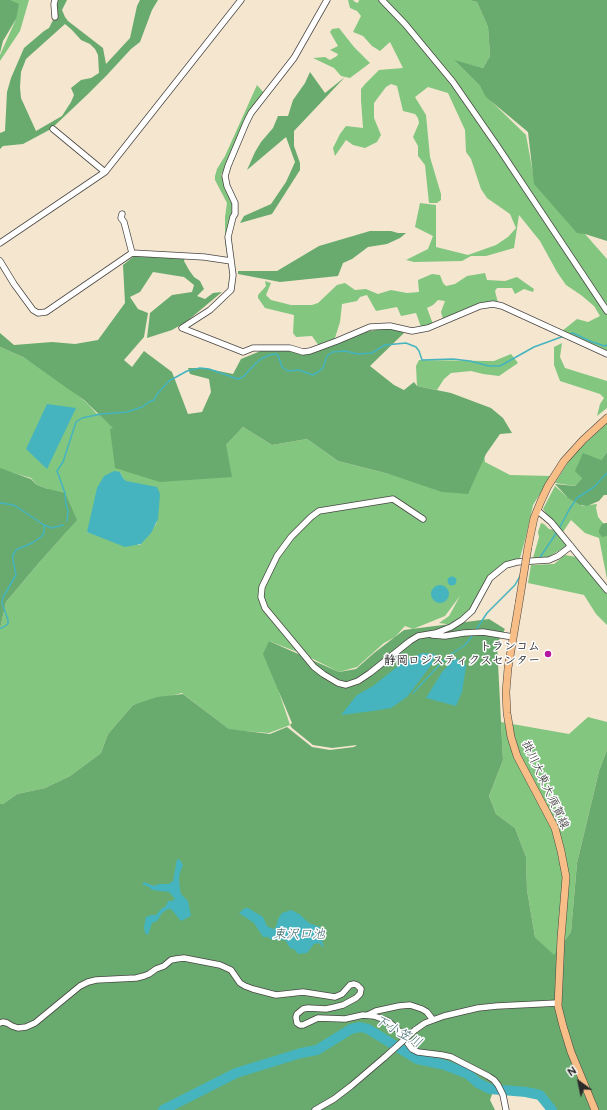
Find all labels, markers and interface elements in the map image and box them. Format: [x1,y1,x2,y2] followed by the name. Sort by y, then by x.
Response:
[384,640,540,668] place label: トランコム 静岡ロジスティクスセンター
[543,649,553,659] marker: トランコム 静岡ロジスティクスセンター
[518,738,572,832] street label: 掛川大東大須賀線
[273,927,325,943] water label: 東沢口池
[371,1013,425,1051] water label: 下小笠川
[559,1062,599,1102] north arrow
[565,1064,579,1079] text: N

